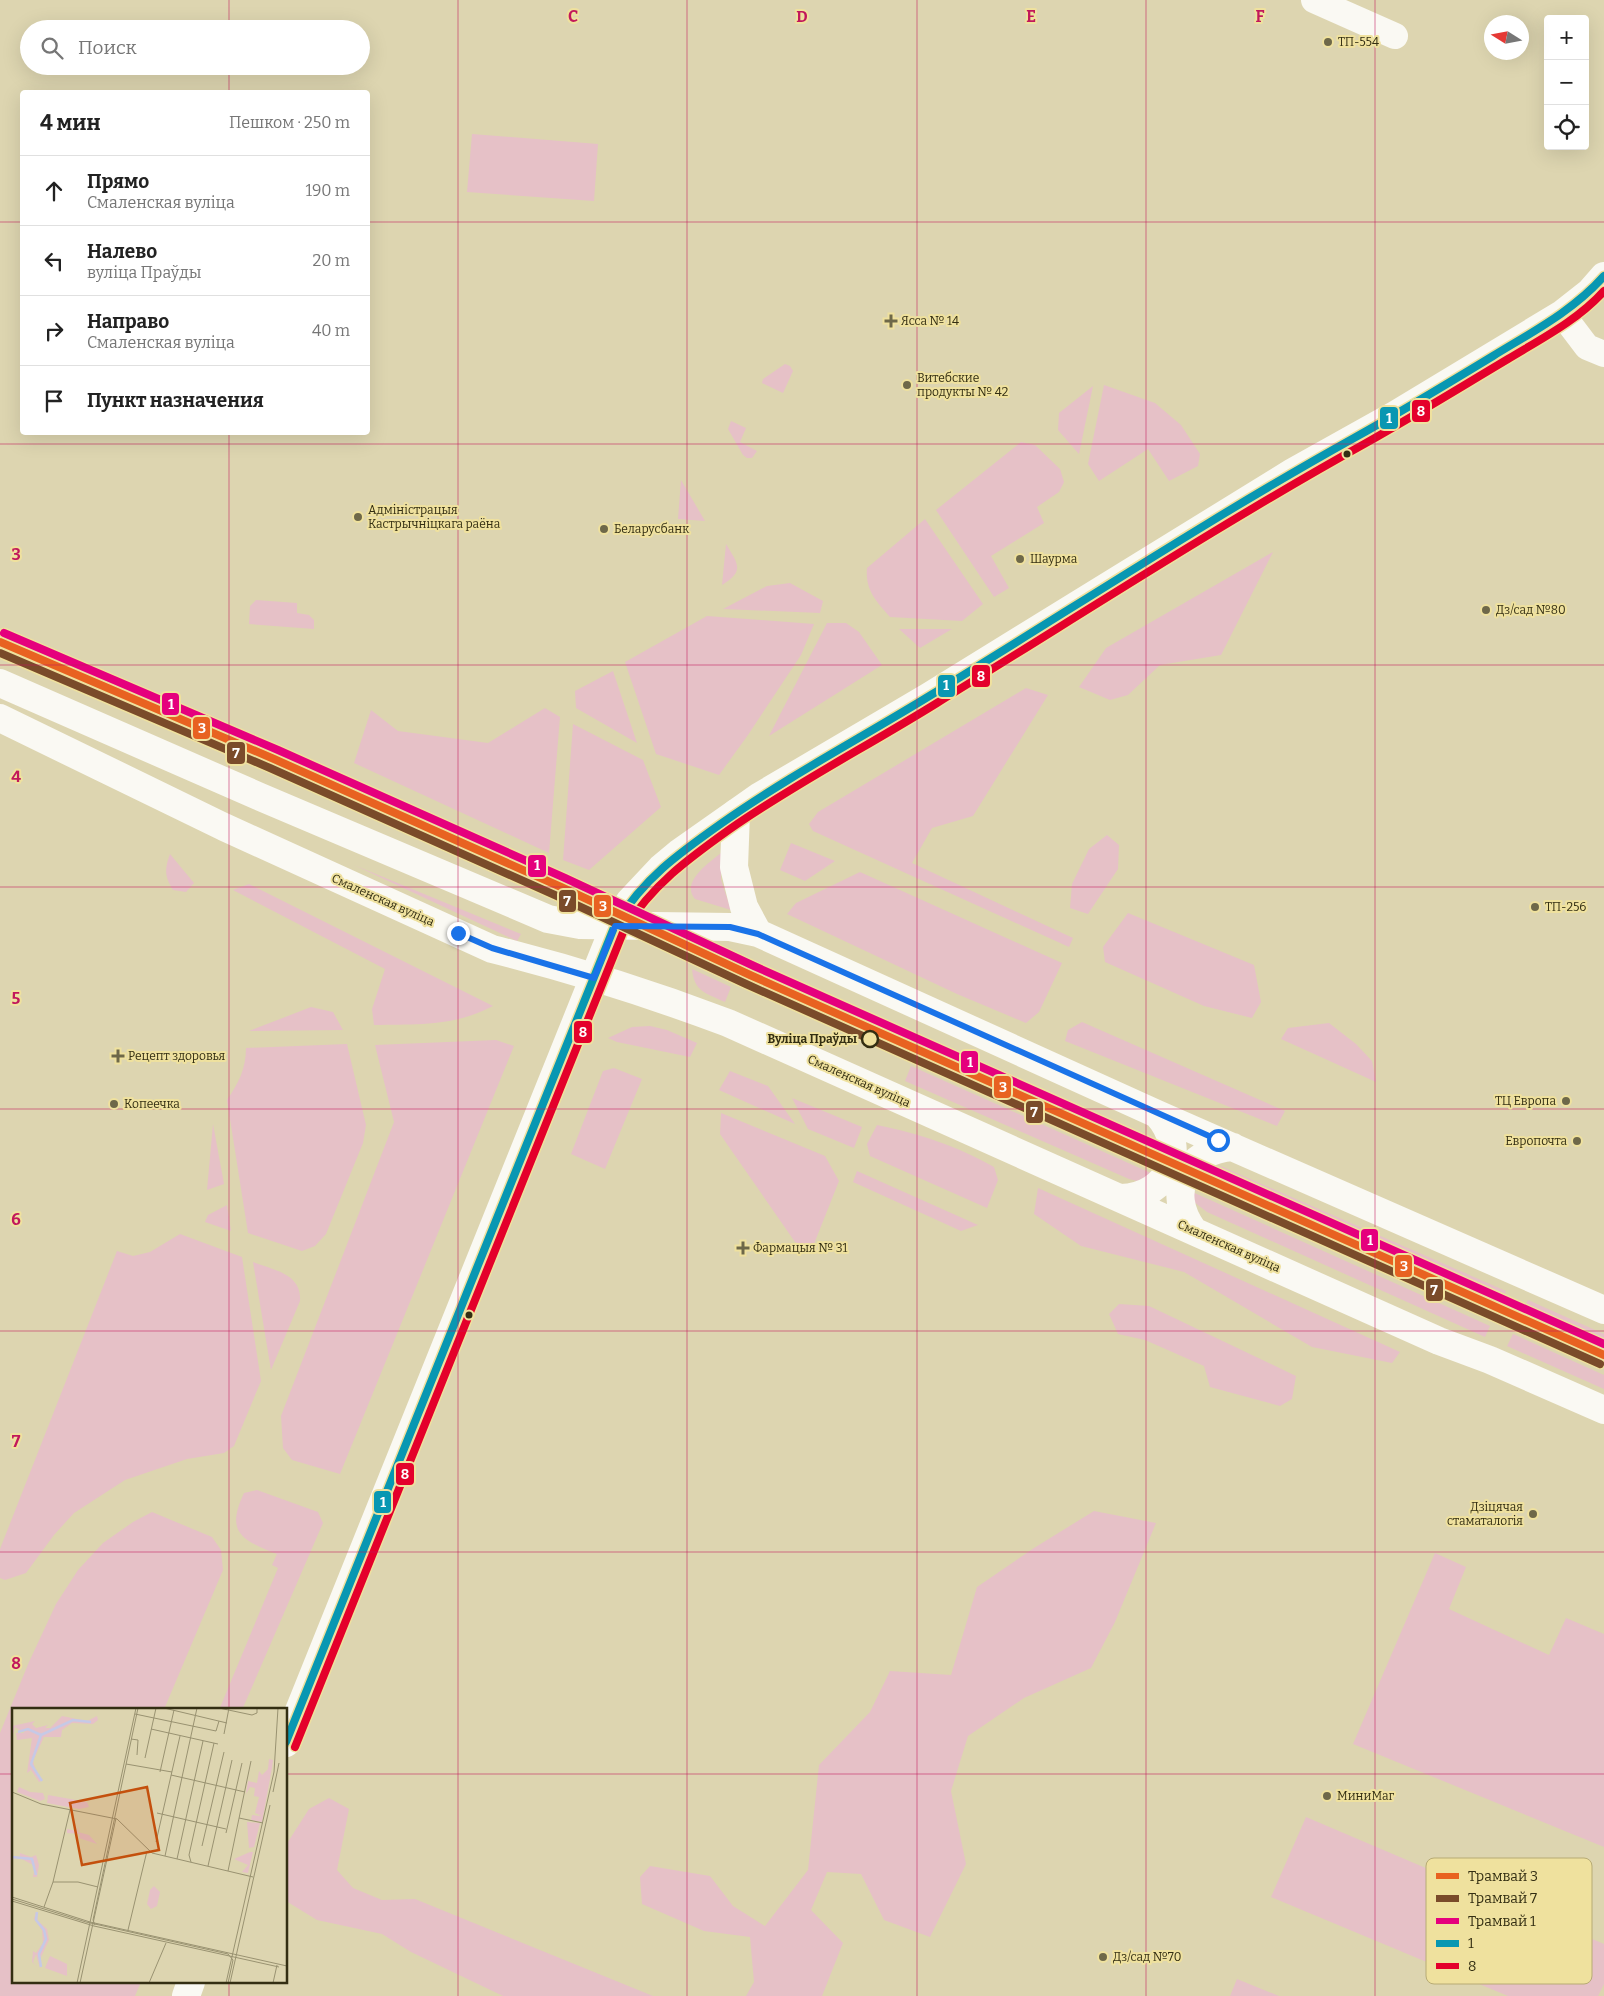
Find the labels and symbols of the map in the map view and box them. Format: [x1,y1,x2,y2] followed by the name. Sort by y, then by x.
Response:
[568,7,578,26] text: C
[796,7,808,26] text: D
[1026,7,1036,26] text: E
[1256,7,1265,26] text: F
[1484,15,1529,60] north arrow
[1338,35,1379,49] place label: ТП-554
[1322,36,1334,48] marker: ТП-554
[901,314,959,328] place label: Ясса № 14
[885,315,897,327] marker: Ясса № 14
[917,371,1008,399] place label: Витебские продукты № 42
[901,379,913,391] marker: Витебские продукты № 42
[1411,399,1431,423] line badge: 8
[1417,403,1425,420] text: 8
[1379,406,1399,430] line badge: 1
[1386,410,1392,427] text: 1
[1342,449,1352,459] unlabelled marker
[368,503,501,531] place label: Адміністрацыя Кастрычніцкага раёна
[352,511,364,523] marker: Адміністрацыя Кастрычніцкага раёна
[614,522,689,536] place label: Беларусбанк
[598,523,610,535] marker: Беларусбанк
[11,545,21,564] text: 3
[1030,552,1078,566] place label: Шаурма
[1014,553,1026,565] marker: Шаурма
[1496,603,1566,617] place label: Дз/сад №80
[1480,604,1492,616] marker: Дз/сад №80
[971,664,991,688] line badge: 8
[977,668,985,685] text: 8
[937,674,956,698] line badge: 1
[943,677,949,694] text: 1
[161,692,180,716] line badge: 1
[168,696,174,713] text: 1
[192,716,211,740] line badge: 3
[198,720,206,737] text: 3
[226,741,246,765] line badge: 7
[232,745,240,762] text: 7
[11,767,21,786] text: 4
[527,854,547,878] line badge: 1
[534,857,540,874] text: 1
[330,871,437,929] street label: Смаленская вуліца
[558,889,577,913] line badge: 7
[563,893,571,910] text: 7
[593,894,612,918] line badge: 3
[599,898,607,915] text: 3
[1545,900,1586,914] place label: ТП-256
[1529,901,1541,913] marker: ТП-256
[447,922,470,945] route end
[12,989,21,1008] text: 5
[573,1020,593,1044] line badge: 8
[579,1024,587,1041] text: 8
[861,1030,879,1048] marker: Вуліца Праўды
[768,1032,857,1046] place label: Вуліца Праўды
[128,1049,226,1063] place label: Рецепт здоровья
[112,1050,124,1062] marker: Рецепт здоровья
[960,1050,979,1074] line badge: 1
[806,1052,913,1110] street label: Смаленская вуліца
[967,1054,973,1071] text: 1
[993,1075,1012,1099] line badge: 3
[999,1079,1007,1096] text: 3
[1495,1094,1556,1108] place label: ТЦ Европа
[1560,1095,1572,1107] marker: ТЦ Европа
[124,1097,180,1111] place label: Копеечка
[108,1098,120,1110] marker: Копеечка
[1025,1100,1044,1124] line badge: 7
[1030,1104,1038,1121] text: 7
[1207,1129,1230,1152] route start
[1505,1134,1567,1148] place label: Европочта
[1571,1135,1583,1147] marker: Европочта
[11,1210,21,1229] text: 6
[1176,1217,1283,1275] street label: Смаленская вуліца
[1360,1228,1379,1252] line badge: 1
[1367,1232,1373,1249] text: 1
[753,1241,848,1255] place label: Фармацыя № 31
[737,1242,749,1254] marker: Фармацыя № 31
[1394,1254,1413,1278] line badge: 3
[1400,1258,1408,1275] text: 3
[1425,1278,1444,1302] line badge: 7
[1430,1282,1438,1299] text: 7
[464,1310,474,1320] unlabelled marker
[12,1432,21,1451] text: 7
[395,1462,415,1486] line badge: 8
[401,1466,409,1483] text: 8
[373,1490,392,1514] line badge: 1
[380,1494,386,1511] text: 1
[1447,1500,1523,1528] place label: Дзіцячая стаматалогія
[1527,1508,1539,1520] marker: Дзіцячая стаматалогія
[11,1654,21,1673] text: 8
[12,1708,288,1984] inset map
[1337,1789,1395,1803] place label: МиниМаг
[1321,1790,1333,1802] marker: МиниМаг
[1426,1858,1592,1984] legend
[1468,1868,1538,1885] text: Трамвай 3
[1468,1890,1537,1907] text: Трамвай 7
[1468,1913,1536,1930] text: Трамвай 1
[1468,1935,1474,1952] text: 1
[1113,1950,1181,1964] place label: Дз/сад №70
[1097,1951,1109,1963] marker: Дз/сад №70
[1468,1958,1476,1975] text: 8

